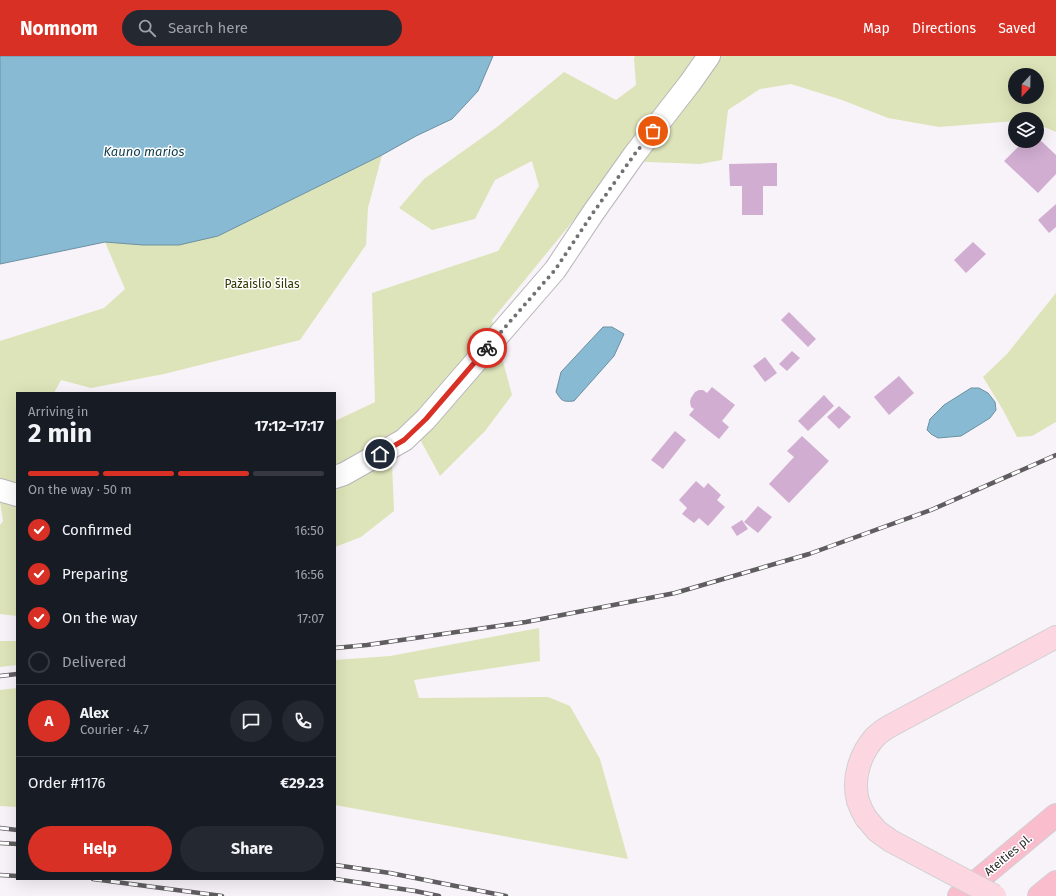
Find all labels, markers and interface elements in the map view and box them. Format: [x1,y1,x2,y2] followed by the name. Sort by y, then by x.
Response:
[122,10,402,46] search box
[20,17,98,40] text: Nomnom
[136,17,158,39] icon: search
[168,19,248,37] text: Search here
[863,20,890,37] text: Map
[912,20,976,37] text: Directions
[998,20,1036,37] text: Saved
[1008,68,1044,104] north arrow
[1008,68,1044,148] map controls
[1008,112,1044,148] button: layers
[636,114,670,148] pin
[642,120,664,142] icon: bag
[103,144,185,159] water label: Kauno marios
[225,277,300,291] park label: Pažaislio šilas
[467,328,507,368] courier
[476,337,498,359] icon: bike
[28,404,88,419] text: Arriving in
[254,417,324,435] text: 17:12–17:17
[28,418,92,449] text: 2 min
[363,437,397,471] pin
[369,443,391,465] icon: home
[28,482,132,497] text: On the way · 50 m
[28,519,50,541] icon: check
[62,521,132,539] text: Confirmed
[295,523,324,538] text: 16:50
[28,563,50,585] icon: check
[62,565,127,583] text: Preparing
[295,567,324,582] text: 16:56
[28,607,50,629] icon: check
[62,609,137,627] text: On the way
[297,611,324,626] text: 17:07
[62,653,126,671] text: Delivered
[230,700,272,742] button: chat
[282,700,324,742] button: phone
[80,704,109,722] text: Alex
[45,712,53,730] text: A
[80,722,149,737] text: Courier · 4.7
[28,774,106,792] text: Order #1176
[280,774,324,792] text: €29.23
[28,826,172,872] button: Help
[180,826,324,872] button: Share
[981,831,1035,879] street label: Ateities pl.

